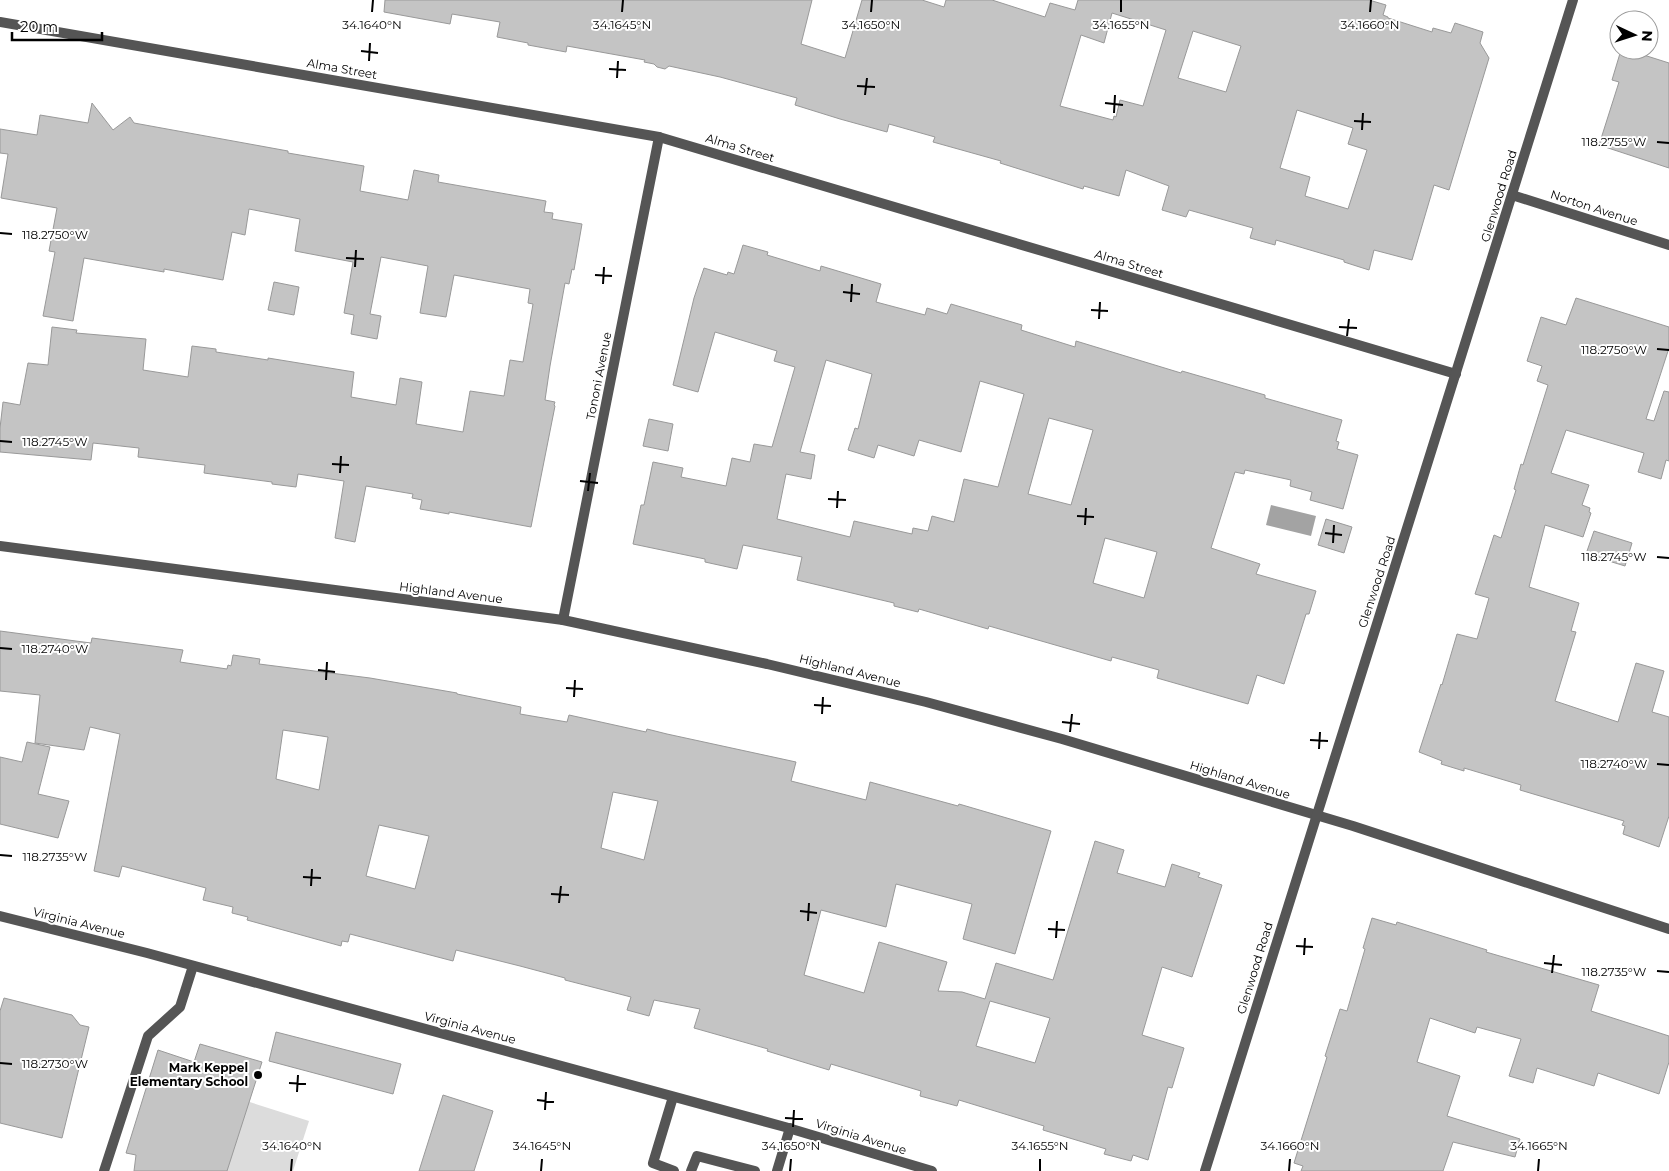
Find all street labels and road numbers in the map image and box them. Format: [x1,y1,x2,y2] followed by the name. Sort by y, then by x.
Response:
[306,55,379,82] street label: Alma Street
[704,130,776,165] street label: Alma Street
[1477,148,1520,244] street label: Glenwood Road
[1549,186,1640,229] street label: Norton Avenue
[1093,246,1165,281] street label: Alma Street
[583,331,614,421] street label: Tononi Avenue
[1355,534,1398,630] street label: Glenwood Road
[398,579,504,606] street label: Highland Avenue
[798,651,903,690] street label: Highland Avenue
[1188,757,1292,802] street label: Highland Avenue
[32,904,127,941] street label: Virginia Avenue
[1233,920,1276,1016] street label: Glenwood Road
[423,1008,518,1047] street label: Virginia Avenue
[814,1116,908,1157] street label: Virginia Avenue

